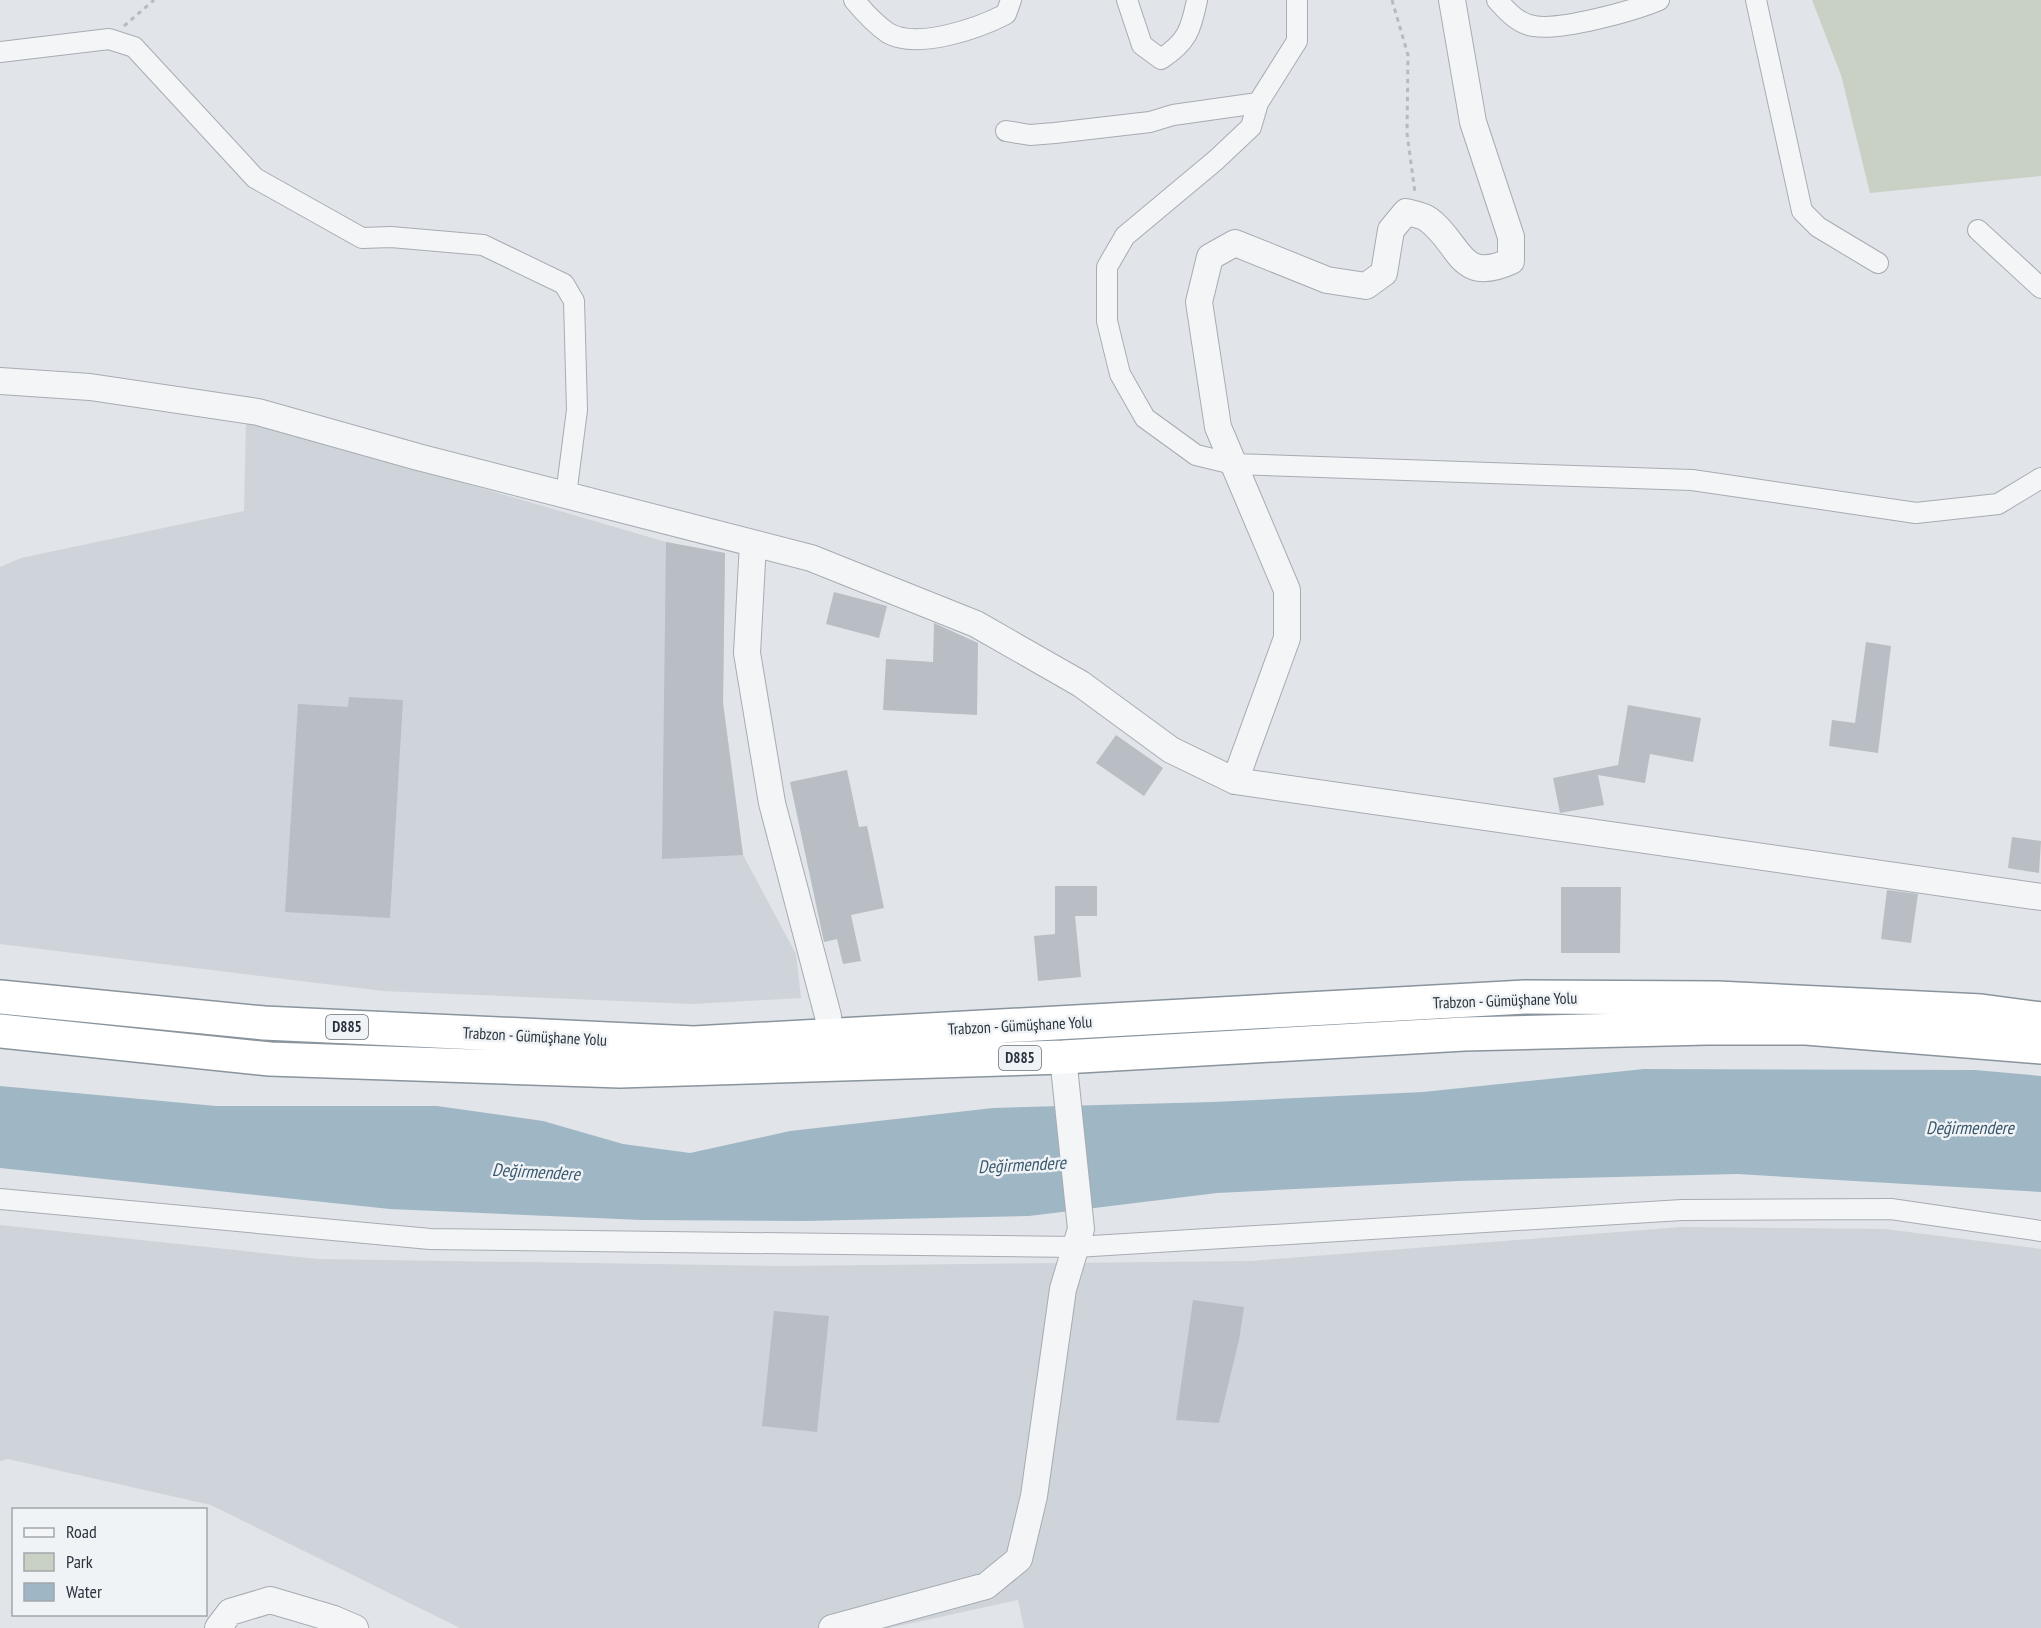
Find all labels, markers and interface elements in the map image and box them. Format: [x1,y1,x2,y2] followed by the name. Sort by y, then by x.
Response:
[1432,987,1578,1013] street label: Trabzon - Gümüşhane Yolu
[947,1011,1093,1039] street label: Trabzon - Gümüşhane Yolu
[326,1015,368,1039] road number: D885
[462,1022,608,1050] street label: Trabzon - Gümüşhane Yolu
[999,1046,1041,1070] road number: D885
[1926,1116,2016,1139] water label: Değirmendere
[977,1151,1068,1178] water label: Değirmendere
[491,1158,582,1185] water label: Değirmendere
[12,1508,207,1616] legend
[66,1520,97,1543] text: Road
[66,1550,93,1573] text: Park
[66,1580,102,1603] text: Water

